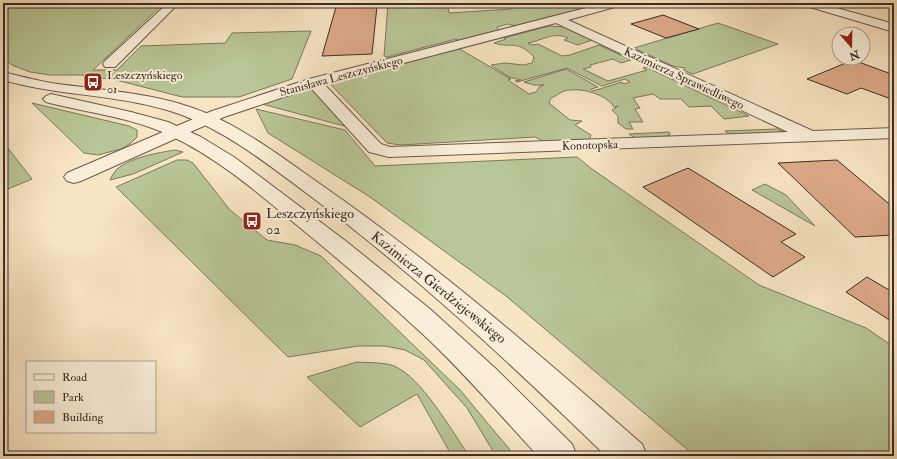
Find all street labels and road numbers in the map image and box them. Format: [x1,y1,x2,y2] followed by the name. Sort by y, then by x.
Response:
[621,44,747,113] street label: Kazimierza Sprawiedliwego
[278,53,405,100] street label: Stanisława Leszczyńskiego
[562,137,619,154] street label: Konotopska
[368,228,510,347] street label: Kazimierza Gierdziejewskiego

